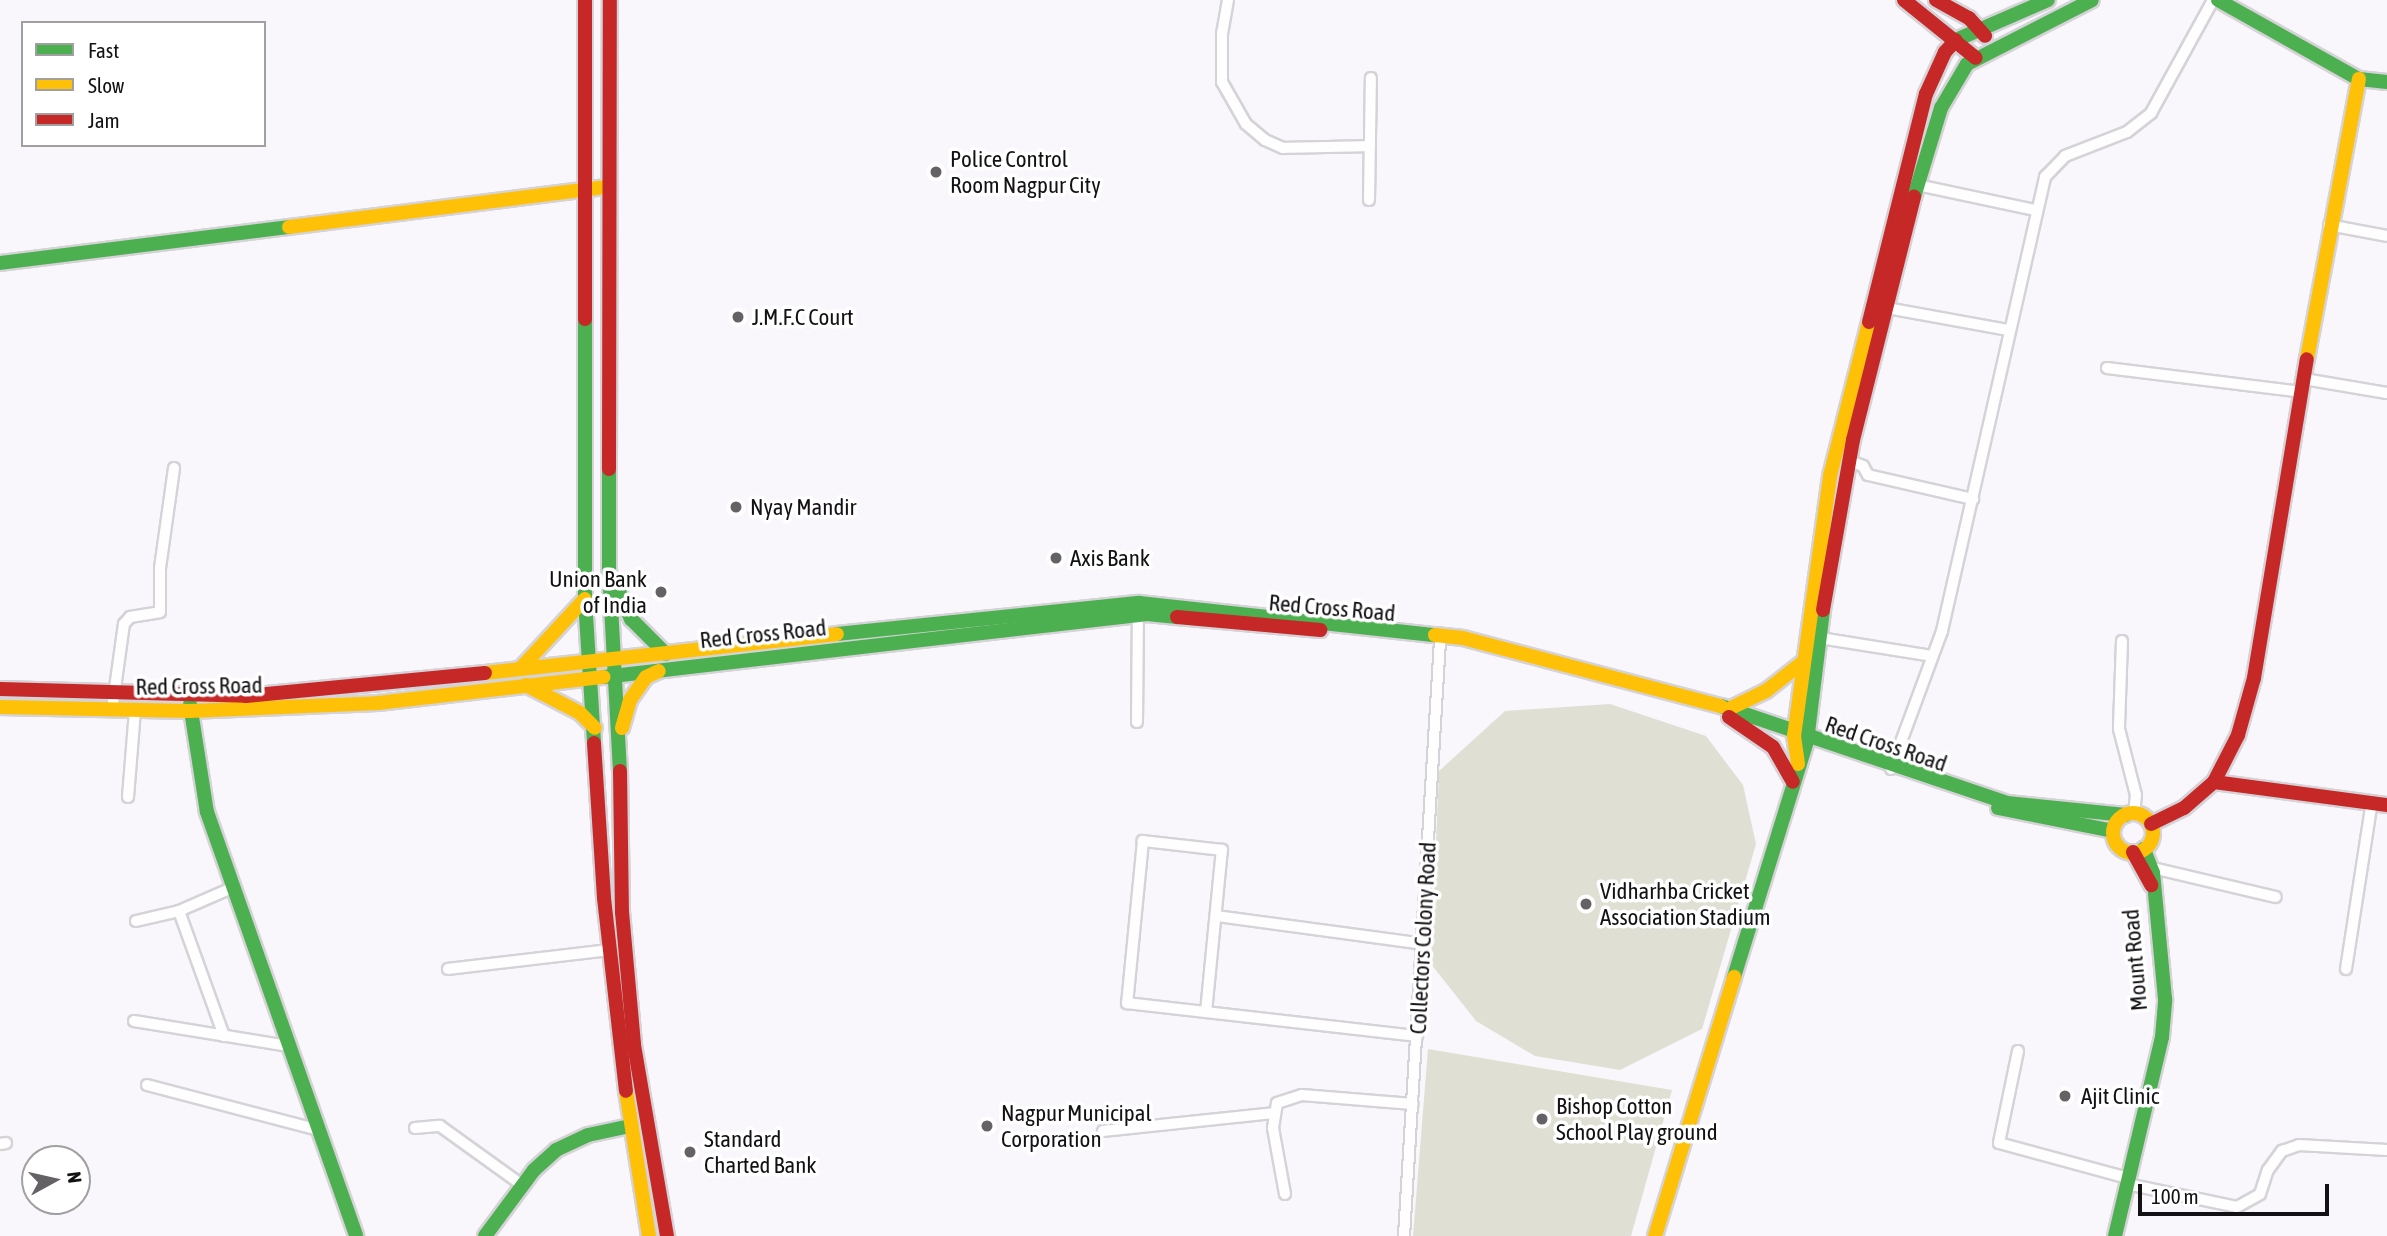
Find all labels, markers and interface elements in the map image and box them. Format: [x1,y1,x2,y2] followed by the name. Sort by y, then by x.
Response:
[21,21,266,147] legend
[88,38,119,62] text: Fast
[88,73,124,97] text: Slow
[88,108,120,132] text: Jam
[950,145,1101,199] place label: Police Control Room Nagpur City
[928,164,944,180] marker: Police Control Room Nagpur City
[752,303,854,331] place label: J.M.F.C Court
[730,309,746,325] marker: J.M.F.C Court
[750,493,856,521] place label: Nyay Mandir
[728,499,744,515] marker: Nyay Mandir
[1070,544,1150,572] place label: Axis Bank
[1048,550,1064,566] marker: Axis Bank
[549,565,647,619] place label: Union Bank of India
[653,584,669,600] marker: Union Bank of India
[1267,589,1397,627] street label: Red Cross Road
[698,614,828,654] street label: Red Cross Road
[135,671,263,701] street label: Red Cross Road
[1821,710,1951,778] street label: Red Cross Road
[1404,841,1442,1035] street label: Collectors Colony Road
[1600,877,1771,931] place label: Vidharhba Cricket Association Stadium
[1578,896,1594,912] marker: Vidharhba Cricket Association Stadium
[2117,908,2153,1012] street label: Mount Road
[2081,1082,2159,1110] place label: Ajit Clinic
[2055,1086,2075,1106] marker: Ajit Clinic
[1556,1092,1718,1146] place label: Bishop Cotton School Play ground
[1001,1099,1152,1153] place label: Nagpur Municipal Corporation
[1534,1111,1550,1127] marker: Bishop Cotton School Play ground
[979,1118,995,1134] marker: Nagpur Municipal Corporation
[704,1125,816,1179] place label: Standard Charted Bank
[682,1144,698,1160] marker: Standard Charted Bank
[21,1145,91,1215] north arrow
[63,1170,86,1184] text: N
[2142,1170,2333,1214] scale bar
[2151,1184,2199,1208] text: 100 m

